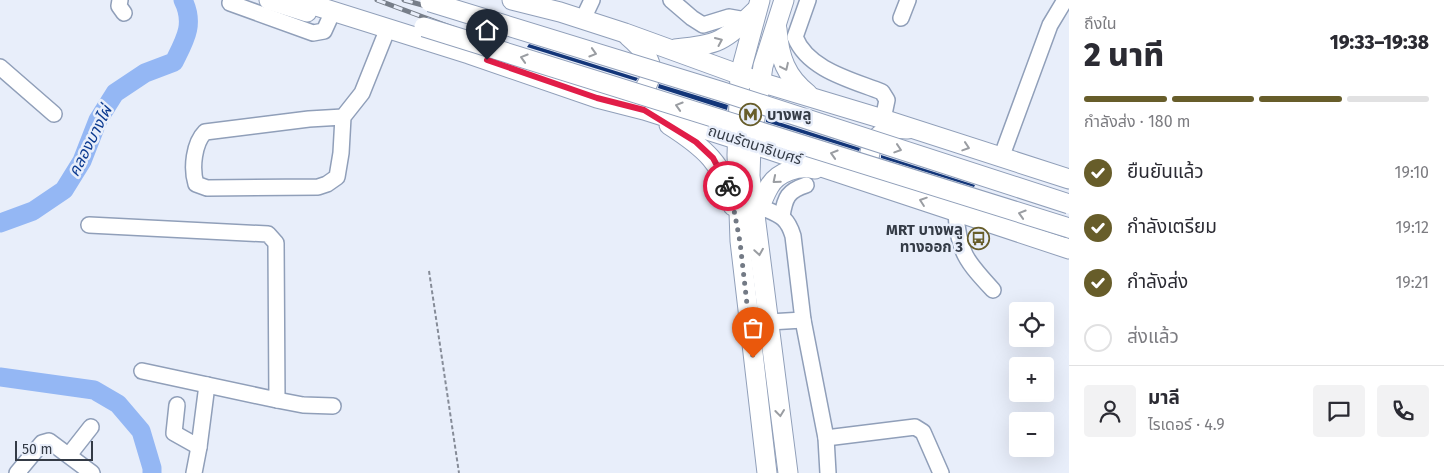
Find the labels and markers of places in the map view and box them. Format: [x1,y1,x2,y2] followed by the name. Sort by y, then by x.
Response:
[466,9,508,60] pin
[739,103,763,127] metro station icon: บางพลู
[767,106,812,125] place label: บางพลู
[886,221,963,256] place label: MRT บางพลู ทางออก 3
[967,227,991,251] bus stop icon: MRT บางพลู ทางออก 3
[732,307,774,358] pin

